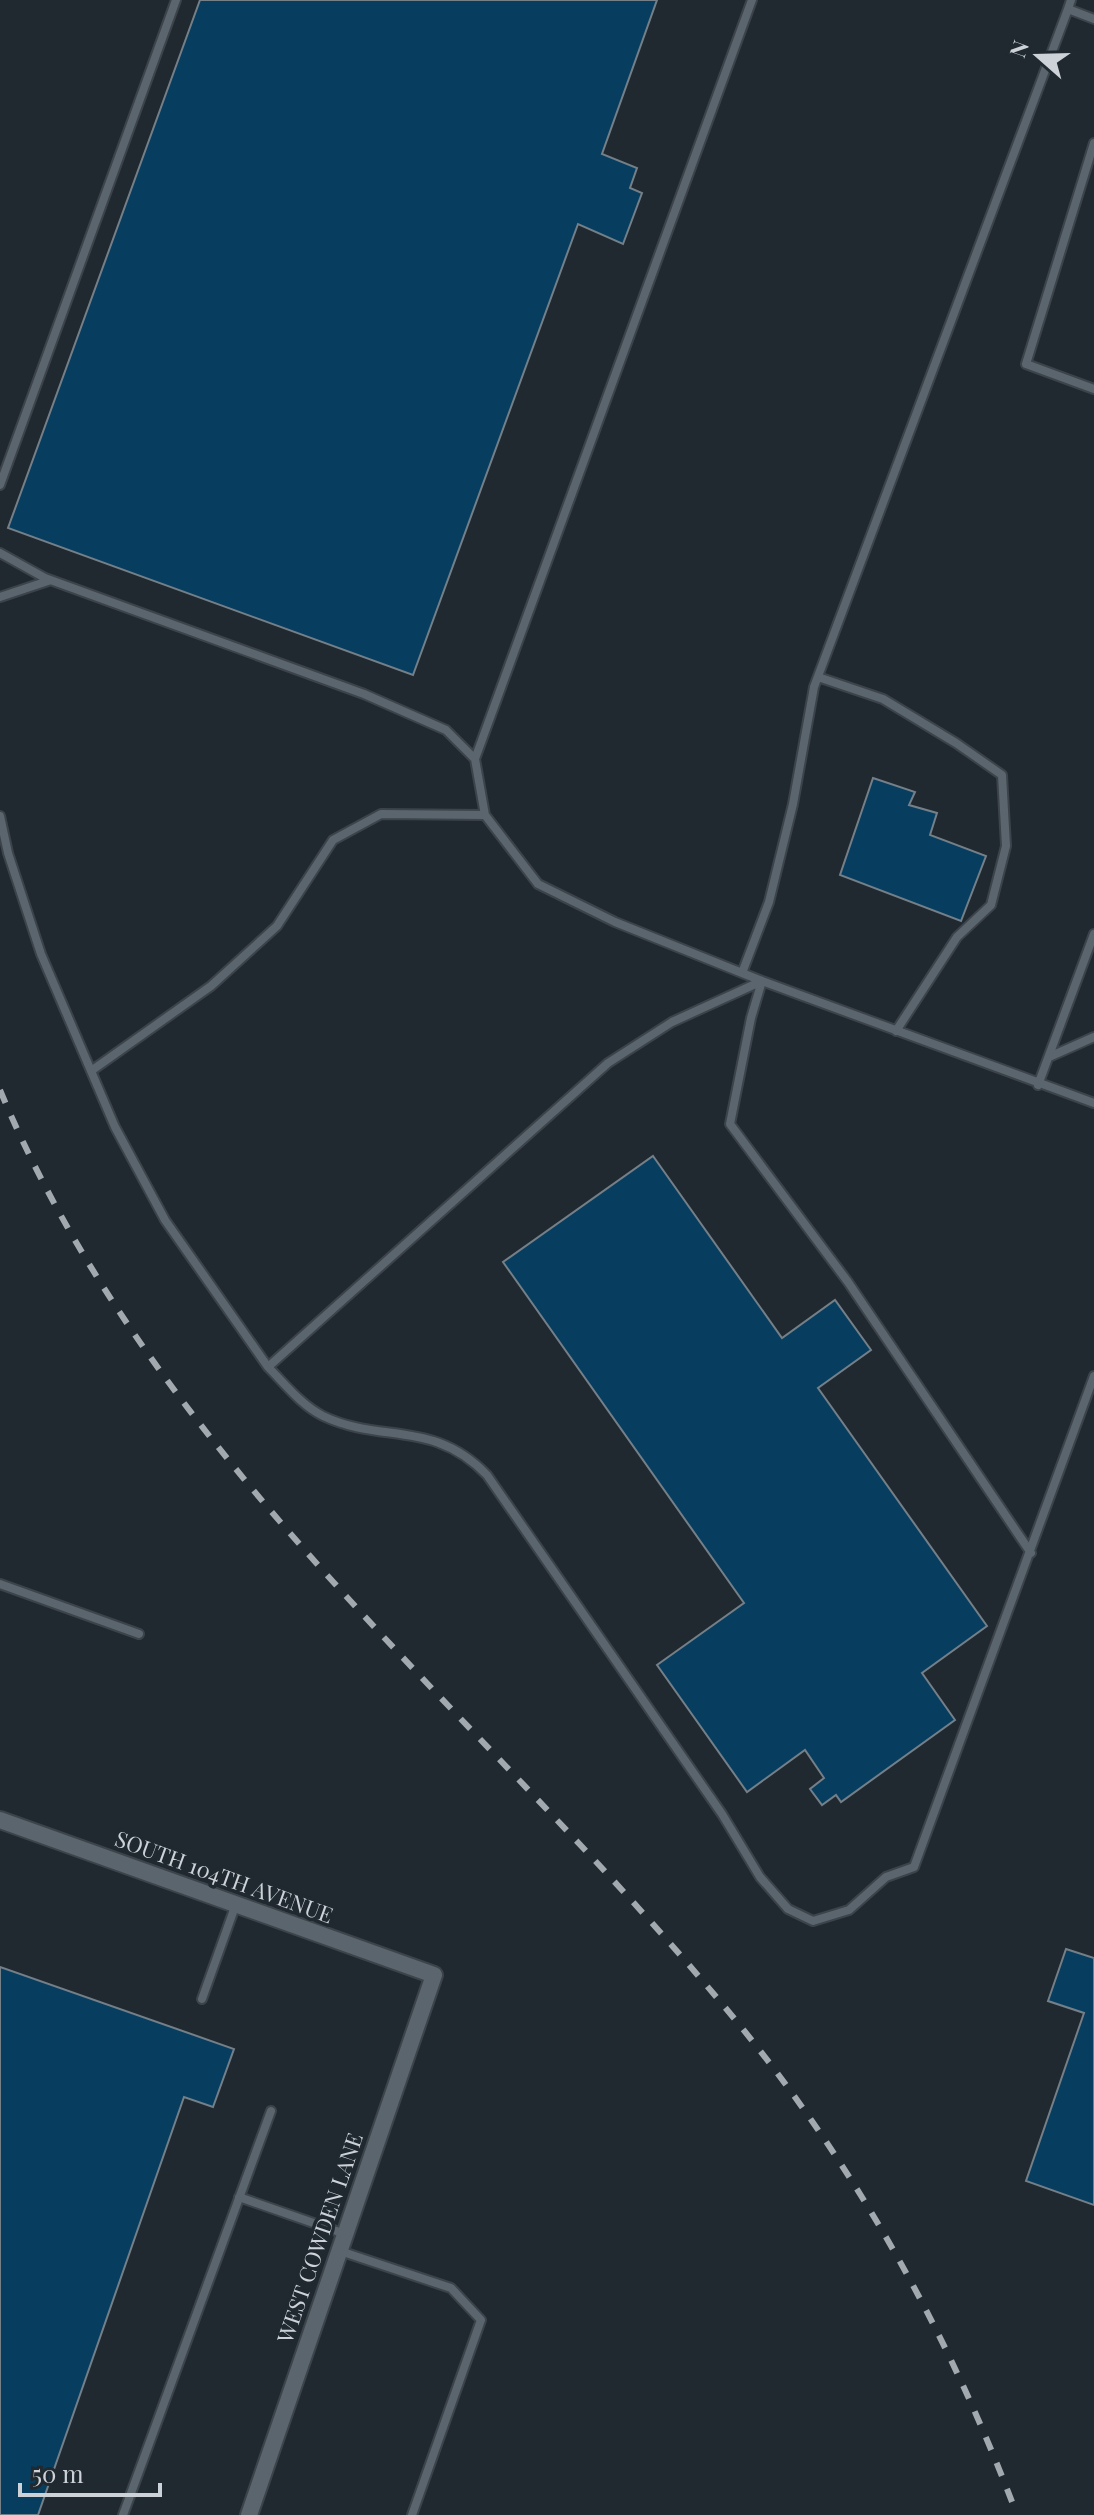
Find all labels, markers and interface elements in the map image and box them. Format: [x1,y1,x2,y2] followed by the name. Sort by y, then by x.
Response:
[998,16,1078,96] north arrow
[1001,36,1035,61] text: N
[111,1823,338,1929] street label: SOUTH 104TH AVENUE
[269,2129,369,2348] street label: WEST COWDEN LANE
[20,2447,160,2497] scale bar
[32,2457,84,2489] text: 50 m

